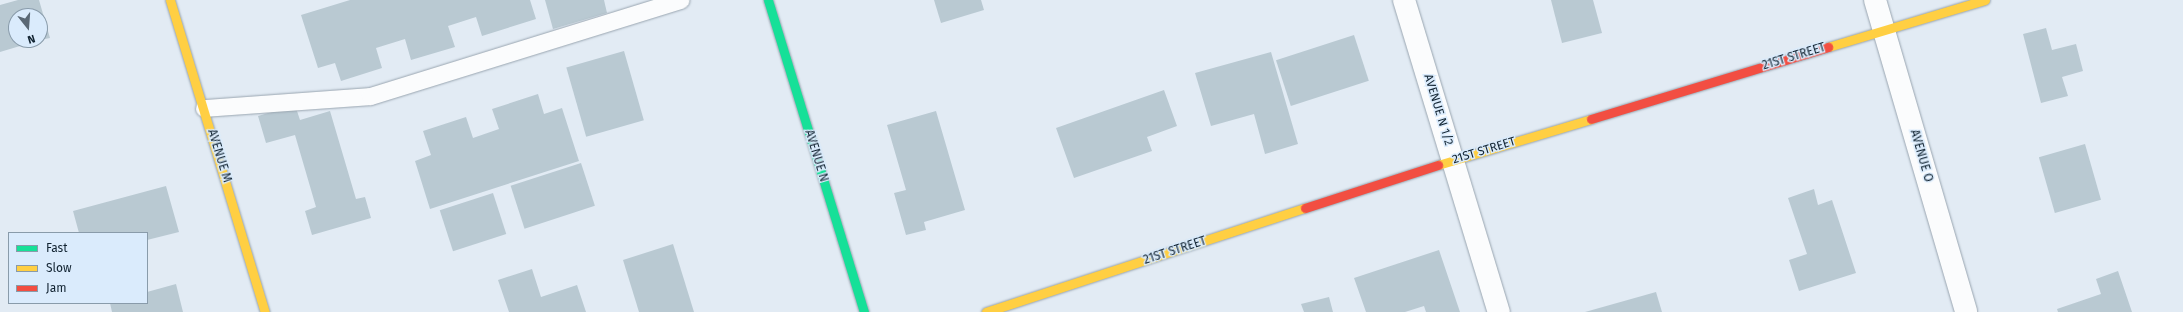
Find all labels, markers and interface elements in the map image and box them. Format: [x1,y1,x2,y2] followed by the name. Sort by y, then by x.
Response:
[8,8,48,48] north arrow
[26,32,37,46] text: N
[1761,41,1827,73] street label: 21ST STREET
[1420,73,1456,147] street label: AVENUE N 1/2
[204,128,234,184] street label: AVENUE M
[801,128,831,184] street label: AVENUE N
[1907,128,1935,184] street label: AVENUE O
[1451,135,1517,167] street label: 21ST STREET
[8,232,148,304] legend
[1142,234,1208,268] street label: 21ST STREET
[46,241,68,255] text: Fast
[46,261,72,275] text: Slow
[46,281,66,295] text: Jam

